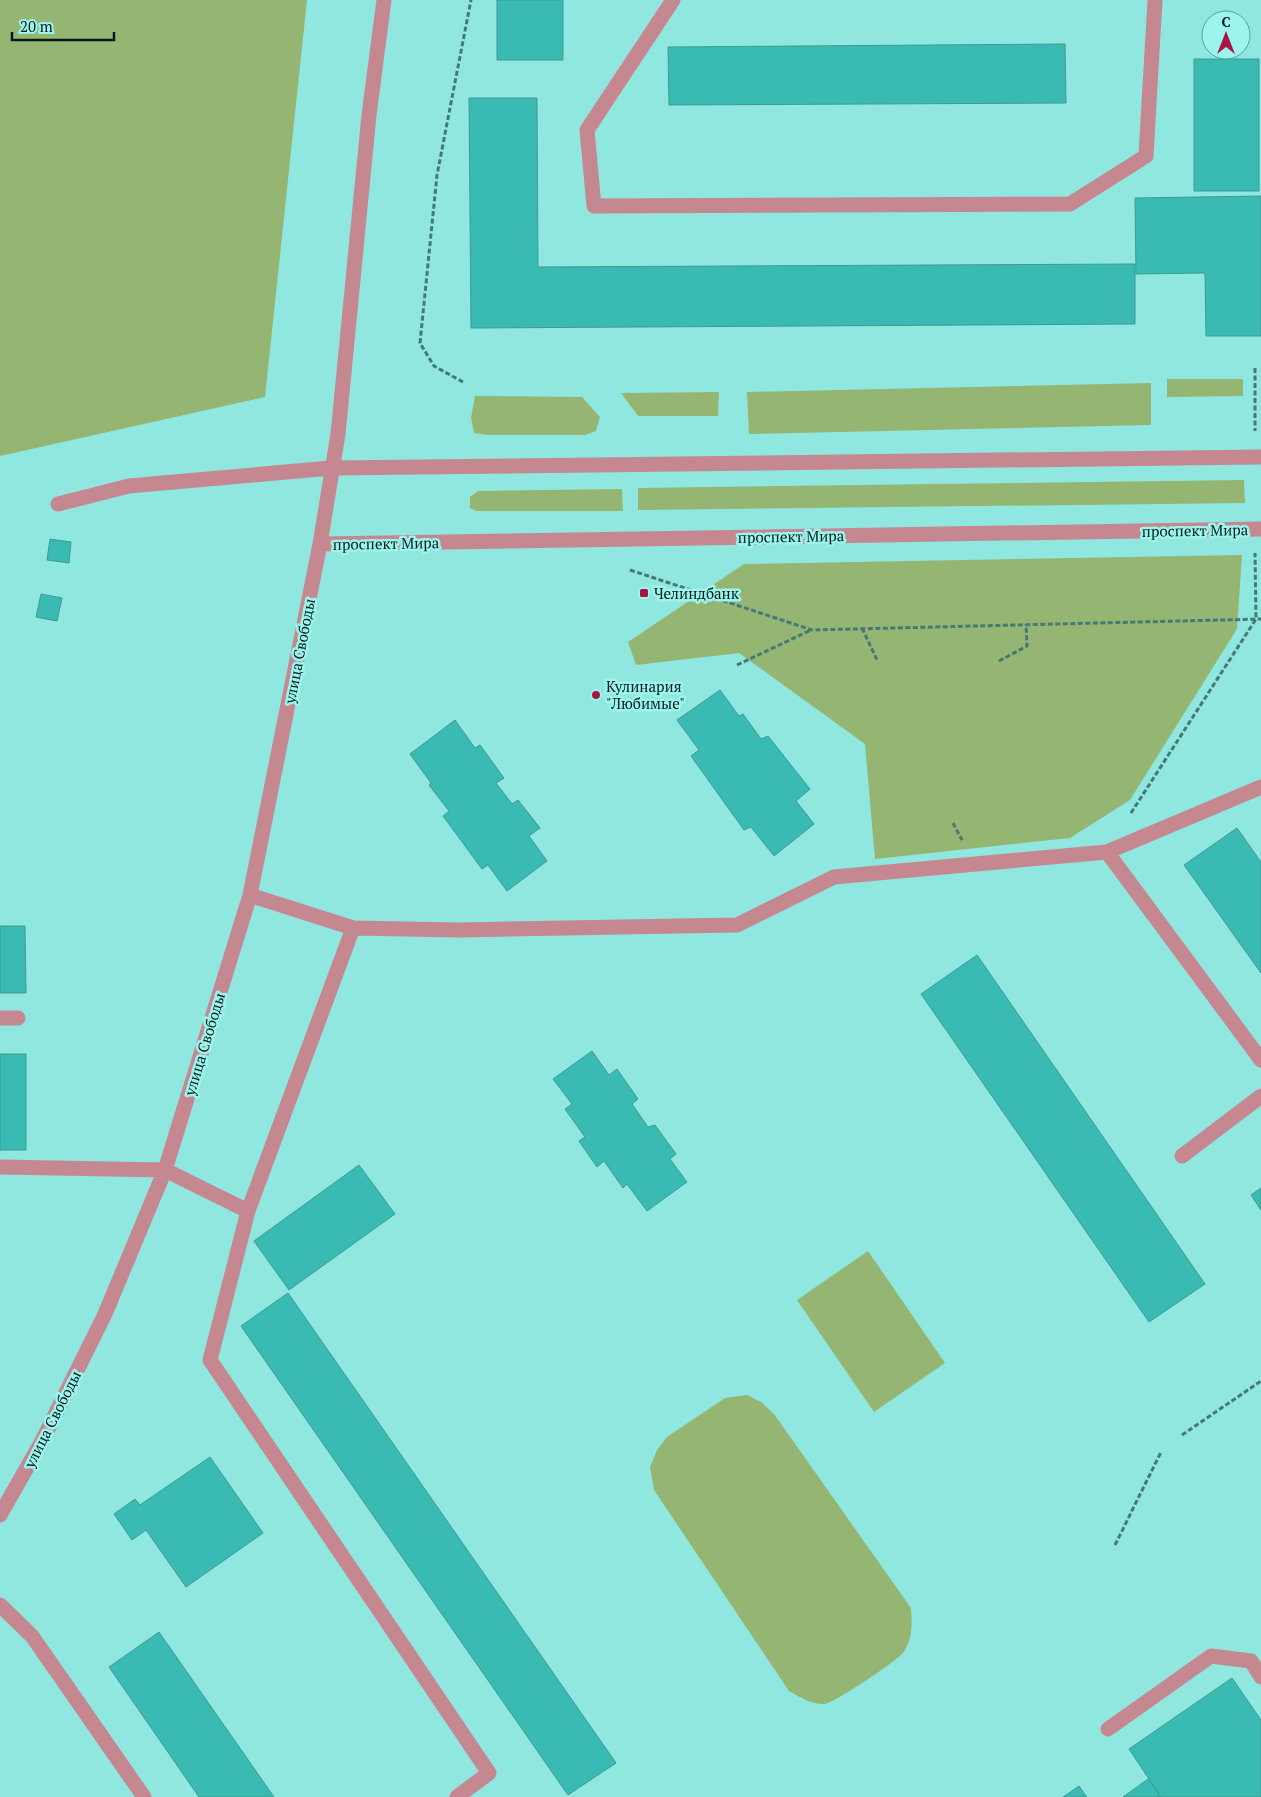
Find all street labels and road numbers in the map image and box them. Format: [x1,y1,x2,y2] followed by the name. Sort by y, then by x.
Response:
[1142,519,1249,541] street label: проспект Мира
[738,525,845,547] street label: проспект Мира
[333,532,440,554] street label: проспект Мира
[279,597,319,706] street label: улица Свободы
[179,990,229,1099] street label: улица Свободы
[18,1367,85,1472] street label: улица Свободы

